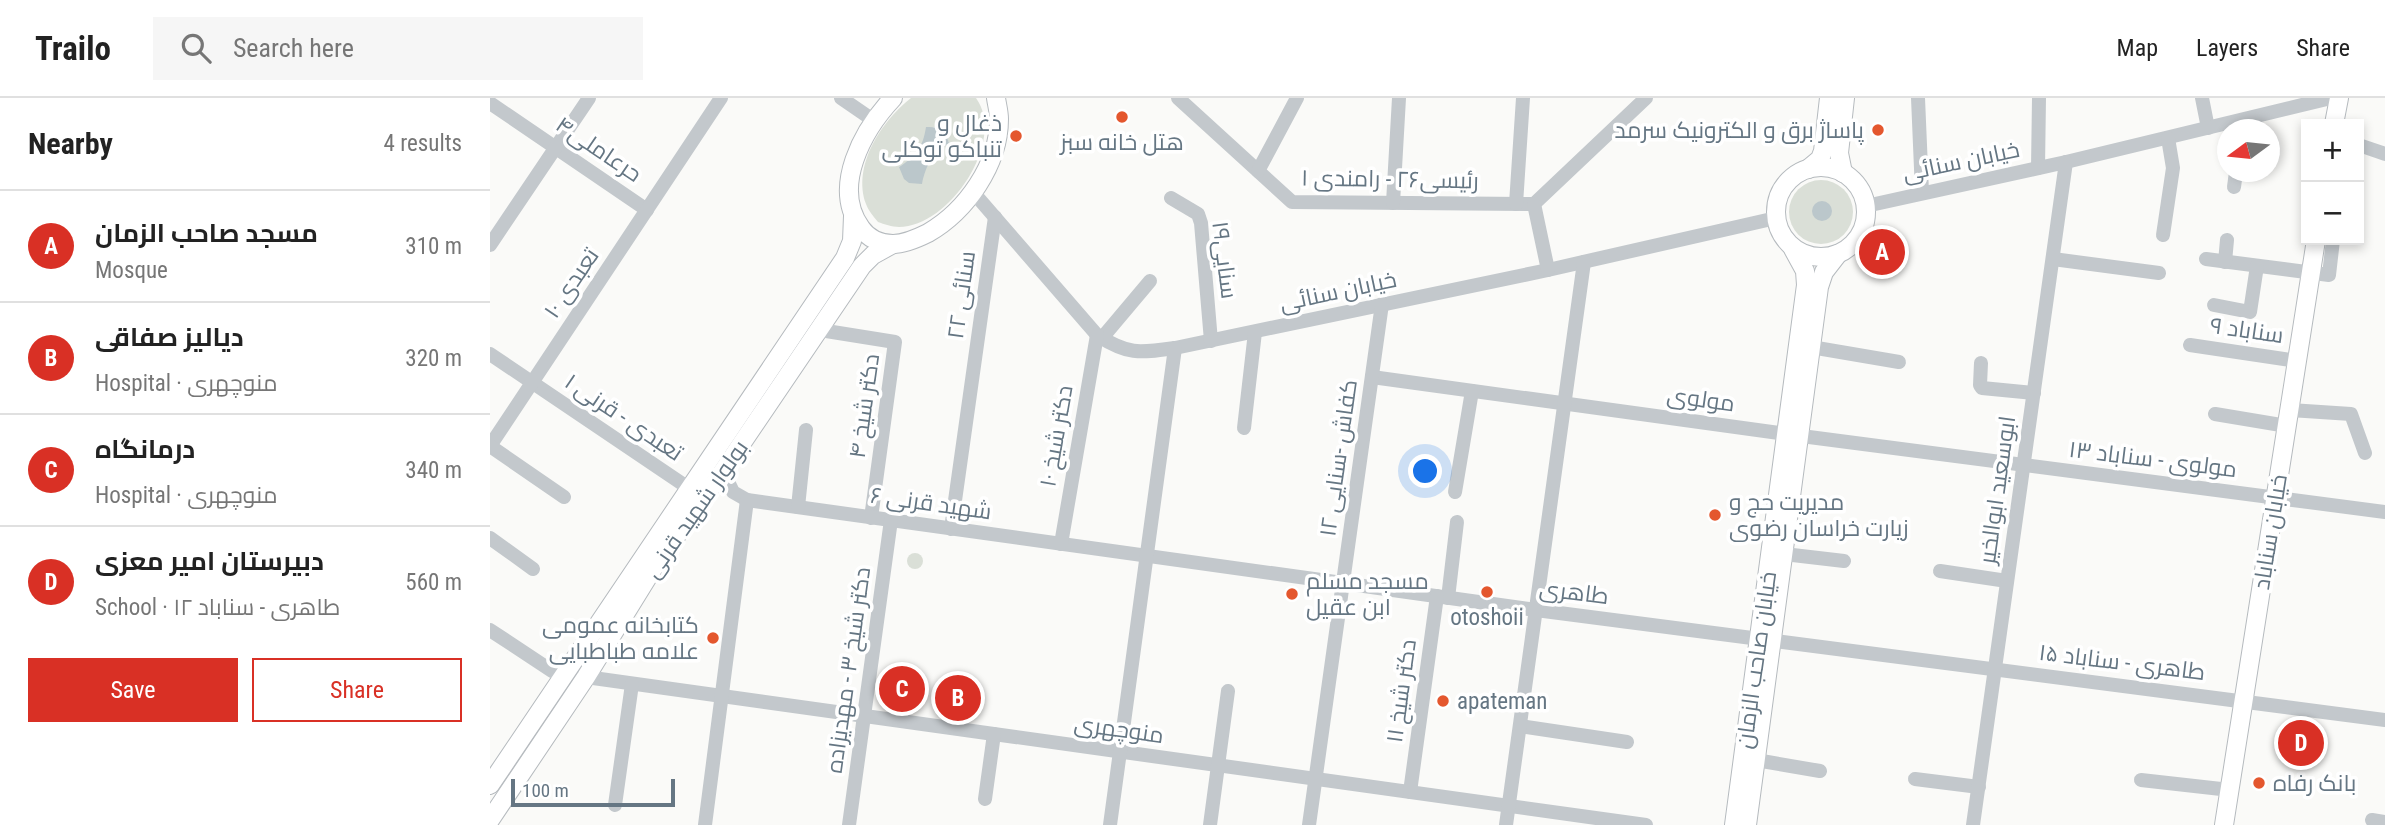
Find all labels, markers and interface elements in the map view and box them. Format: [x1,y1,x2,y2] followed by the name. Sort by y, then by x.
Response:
[153,17,643,80] search box
[35,29,111,68] text: Trailo
[177,29,215,67] icon: search
[233,33,354,63] text: Search here
[2117,34,2158,62] text: Map
[2196,34,2258,62] text: Layers
[2296,34,2350,62] text: Share
[1114,109,1130,125] marker: هتل خانه سبز
[881,110,1002,163] place label: ذغال و تنباکو توکلی
[551,111,647,188] street label: حرعاملی۴
[1615,117,1864,145] place label: پاساژ برق و الکترونیک سرمد
[2217,119,2280,182] north arrow
[2301,119,2364,245] map controls
[2301,119,2364,182] button: +
[1870,122,1886,138] marker: پاساژ برق و الکترونیک سرمد
[28,126,113,161] text: Nearby
[1008,128,1024,144] marker: ذغال و تنباکو توکلی
[1058,129,1184,156] place label: هتل خانه سبز
[384,130,462,157] text: 4 results
[1900,136,2022,187] street label: خیابان سنائی
[1301,164,1479,195] street label: رئیسی۲۶ - رامندی ۱
[2301,182,2364,245] button: −
[95,218,318,248] text: مسجد صاحب الزمان
[1206,220,1243,300] street label: سنایی۱۹
[1859,226,1905,278] pin: A
[44,233,58,260] text: A
[405,233,462,260] text: 310 m
[538,243,605,323] street label: تعبدی ۱۰
[942,249,981,341] street label: سنائی ۲۲
[95,257,168,284] text: Mosque
[1277,266,1399,317] street label: خیابان سنائی
[2208,312,2285,349] street label: سناباد ۹
[95,322,244,352] text: دیالیز صفاقی
[45,345,57,372] text: B
[405,345,462,372] text: 320 m
[844,352,887,460] street label: دکتر شیخ ۴
[560,368,688,467] street label: تعبدی - قرنی ۱
[95,370,277,397] text: Hospital · منوچهری
[1314,378,1363,538] street label: کفاش -سنایی ۱۲
[1665,381,1737,418] street label: مولوی
[1034,383,1081,489] street label: دکتر شیخ ۱۰
[1973,414,2021,568] street label: ابوسعید ابوالخیر
[95,434,195,464] text: درمانگاه
[639,435,754,584] street label: بولوار شهید قرنی
[2067,436,2239,483] street label: مولوی - سناباد ۱۳
[1408,454,1442,488] your location
[44,457,58,484] text: C
[405,457,462,484] text: 340 m
[2248,472,2293,592] street label: خیابان سناباد
[95,482,277,509] text: Hospital · منوچهری
[869,482,993,525] street label: شهید قرنی ۶
[1729,489,1909,542] place label: مدیریت حج و زیارت خراسان رضوی
[1707,507,1723,523] marker: مدیریت حج و زیارت خراسان رضوی
[95,546,324,576] text: دبیرستان امیر معزی
[821,565,878,775] street label: دکتر شیخ ۳ - مهدیزاده
[1306,568,1429,621] place label: مسجد مسلم ابن عقیل
[45,569,58,596] text: D
[405,569,462,596] text: 560 m
[1731,570,1782,750] street label: خیابان صاحب الزمان
[1538,575,1610,610] street label: طاهری
[1479,584,1495,600] marker: otoshoii
[1284,586,1300,602] marker: مسجد مسلم ابن عقیل
[95,594,340,621] text: School · طاهری - سناباد ۱۲
[1450,604,1524,631] place label: otoshoii
[542,612,699,665] place label: کتابخانه عمومی علامه طباطبایی
[705,630,721,646] marker: کتابخانه عمومی علامه طباطبایی
[1381,638,1424,745] street label: دکتر شیخ ۱۱
[2037,639,2207,686] street label: طاهری - سناباد ۱۵
[28,658,238,722] button: Save
[252,658,462,722] button: Share
[879,663,925,715] pin: C
[935,672,981,724] pin: B
[1457,688,1547,715] place label: apateman
[1435,693,1451,709] marker: apateman
[1072,710,1166,750] street label: منوچهری
[2278,717,2324,769] pin: D
[2273,770,2356,797] place label: بانک رفاه
[2251,775,2267,791] marker: بانک رفاه
[511,776,676,808] scale bar
[522,779,569,802] text: 100 m

